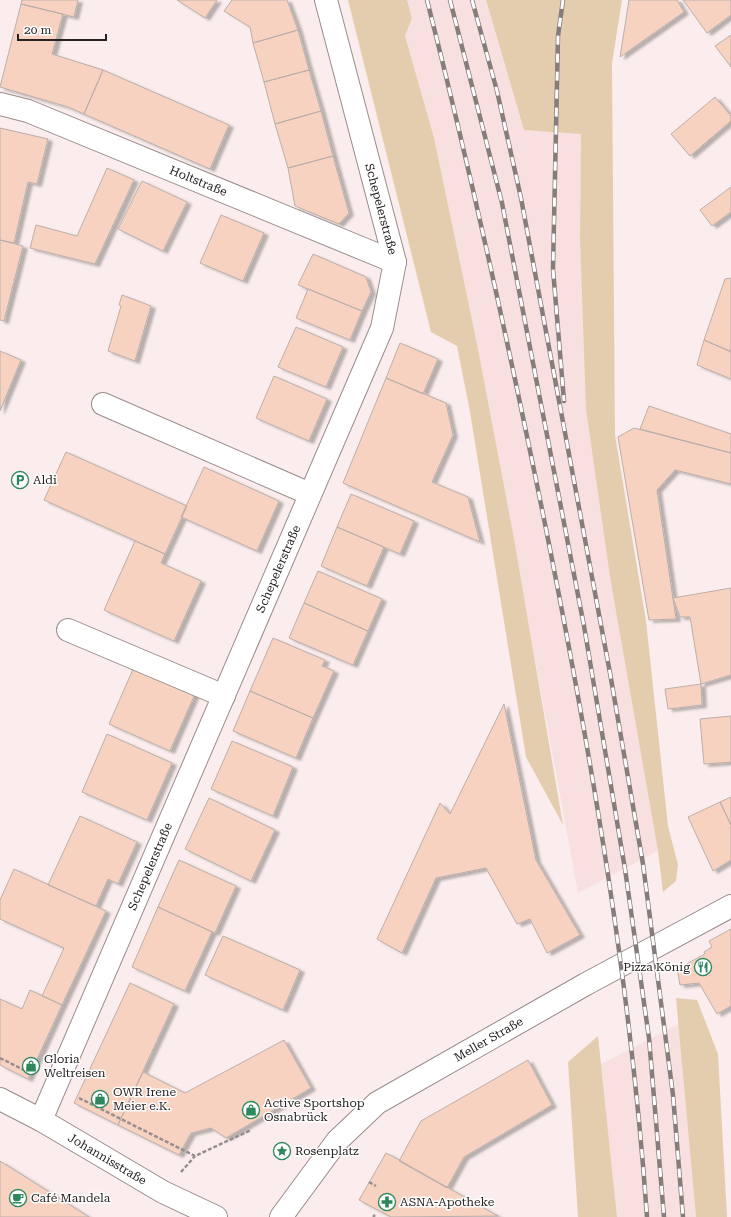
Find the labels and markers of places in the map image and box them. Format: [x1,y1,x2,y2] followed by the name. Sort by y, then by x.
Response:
[10,470,30,490] parking icon: Aldi
[33,473,57,487] place label: Aldi
[693,957,713,977] restaurant icon: Pizza König
[623,960,690,974] place label: Pizza König
[44,1052,106,1080] place label: Gloria Weltreisen
[21,1056,41,1076] shop icon: Gloria Weltreisen
[113,1085,177,1113] place label: OWR Irene Meier e.K.
[90,1089,110,1109] shop icon: OWR Irene Meier e.K.
[264,1096,365,1124] place label: Active Sportshop Osnabrück
[241,1100,261,1120] shop icon: Active Sportshop Osnabrück
[272,1141,292,1161] place icon: Rosenplatz
[295,1144,359,1158] place label: Rosenplatz
[8,1188,28,1208] cafe icon: Café Mandela
[31,1191,111,1205] place label: Café Mandela
[377,1192,397,1212] pharmacy icon: ASNA-Apotheke
[400,1195,495,1209] place label: ASNA-Apotheke

